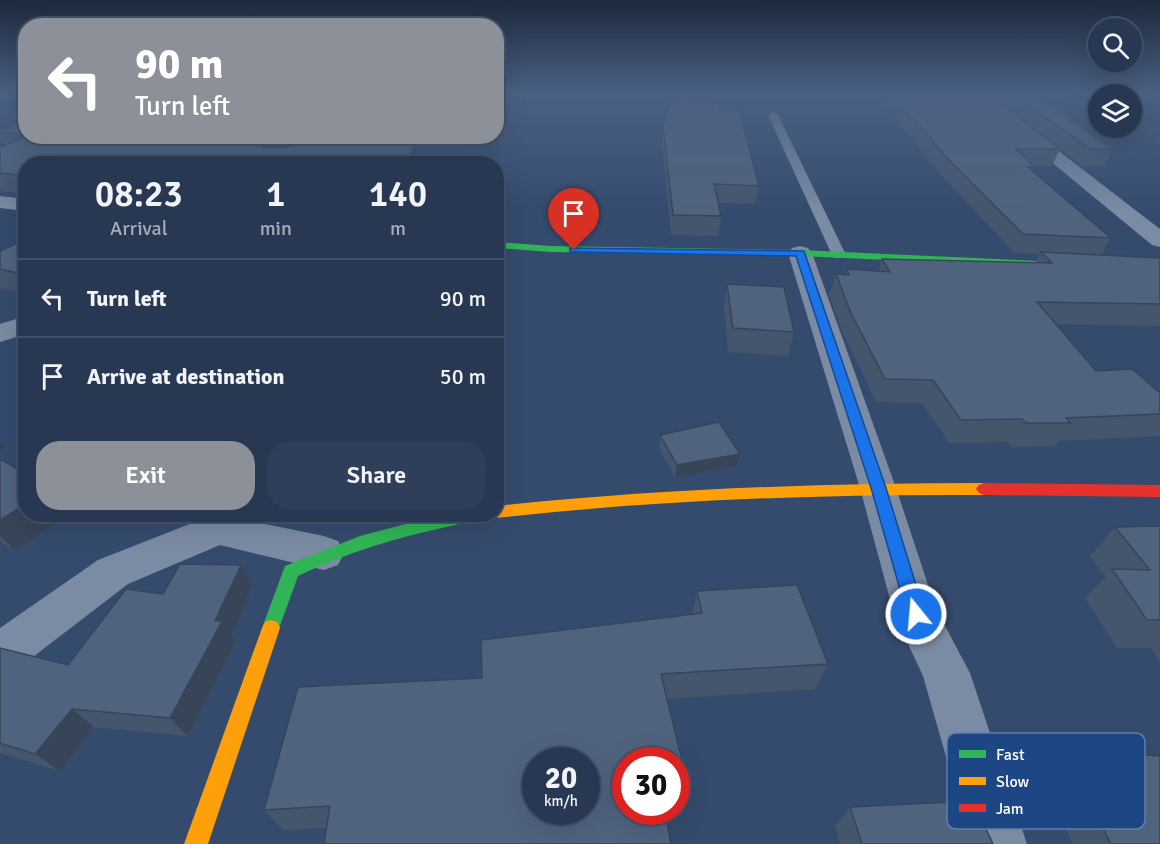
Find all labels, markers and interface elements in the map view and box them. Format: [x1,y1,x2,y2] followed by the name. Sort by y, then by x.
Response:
[1088,18,1142,138] map controls
[1088,18,1142,72] button: search
[135,39,224,90] text: 90 m
[36,42,114,120] icon: left
[1088,84,1142,138] button: layers
[135,90,230,123] text: Turn left
[95,172,183,217] text: 08:23
[266,172,286,217] text: 1
[369,172,427,217] text: 140
[548,188,599,250] pin
[557,197,590,230] icon: arrive
[110,216,168,241] text: Arrival
[260,216,292,241] text: min
[390,216,406,241] text: m
[36,282,69,315] icon: left
[87,285,167,312] text: Turn left
[440,285,486,312] text: 90 m
[36,360,69,393] icon: arrive
[87,363,284,390] text: Arrive at destination
[440,363,486,390] text: 50 m
[36,441,255,510] button: Exit
[267,441,486,510] button: Share
[884,582,948,646] position arrow
[947,733,1145,829] legend
[996,745,1025,765] text: Fast
[612,747,690,825] speed limit sign: 30
[545,760,577,797] text: 20
[996,772,1030,792] text: Slow
[544,792,578,810] text: km/h
[996,799,1024,819] text: Jam

